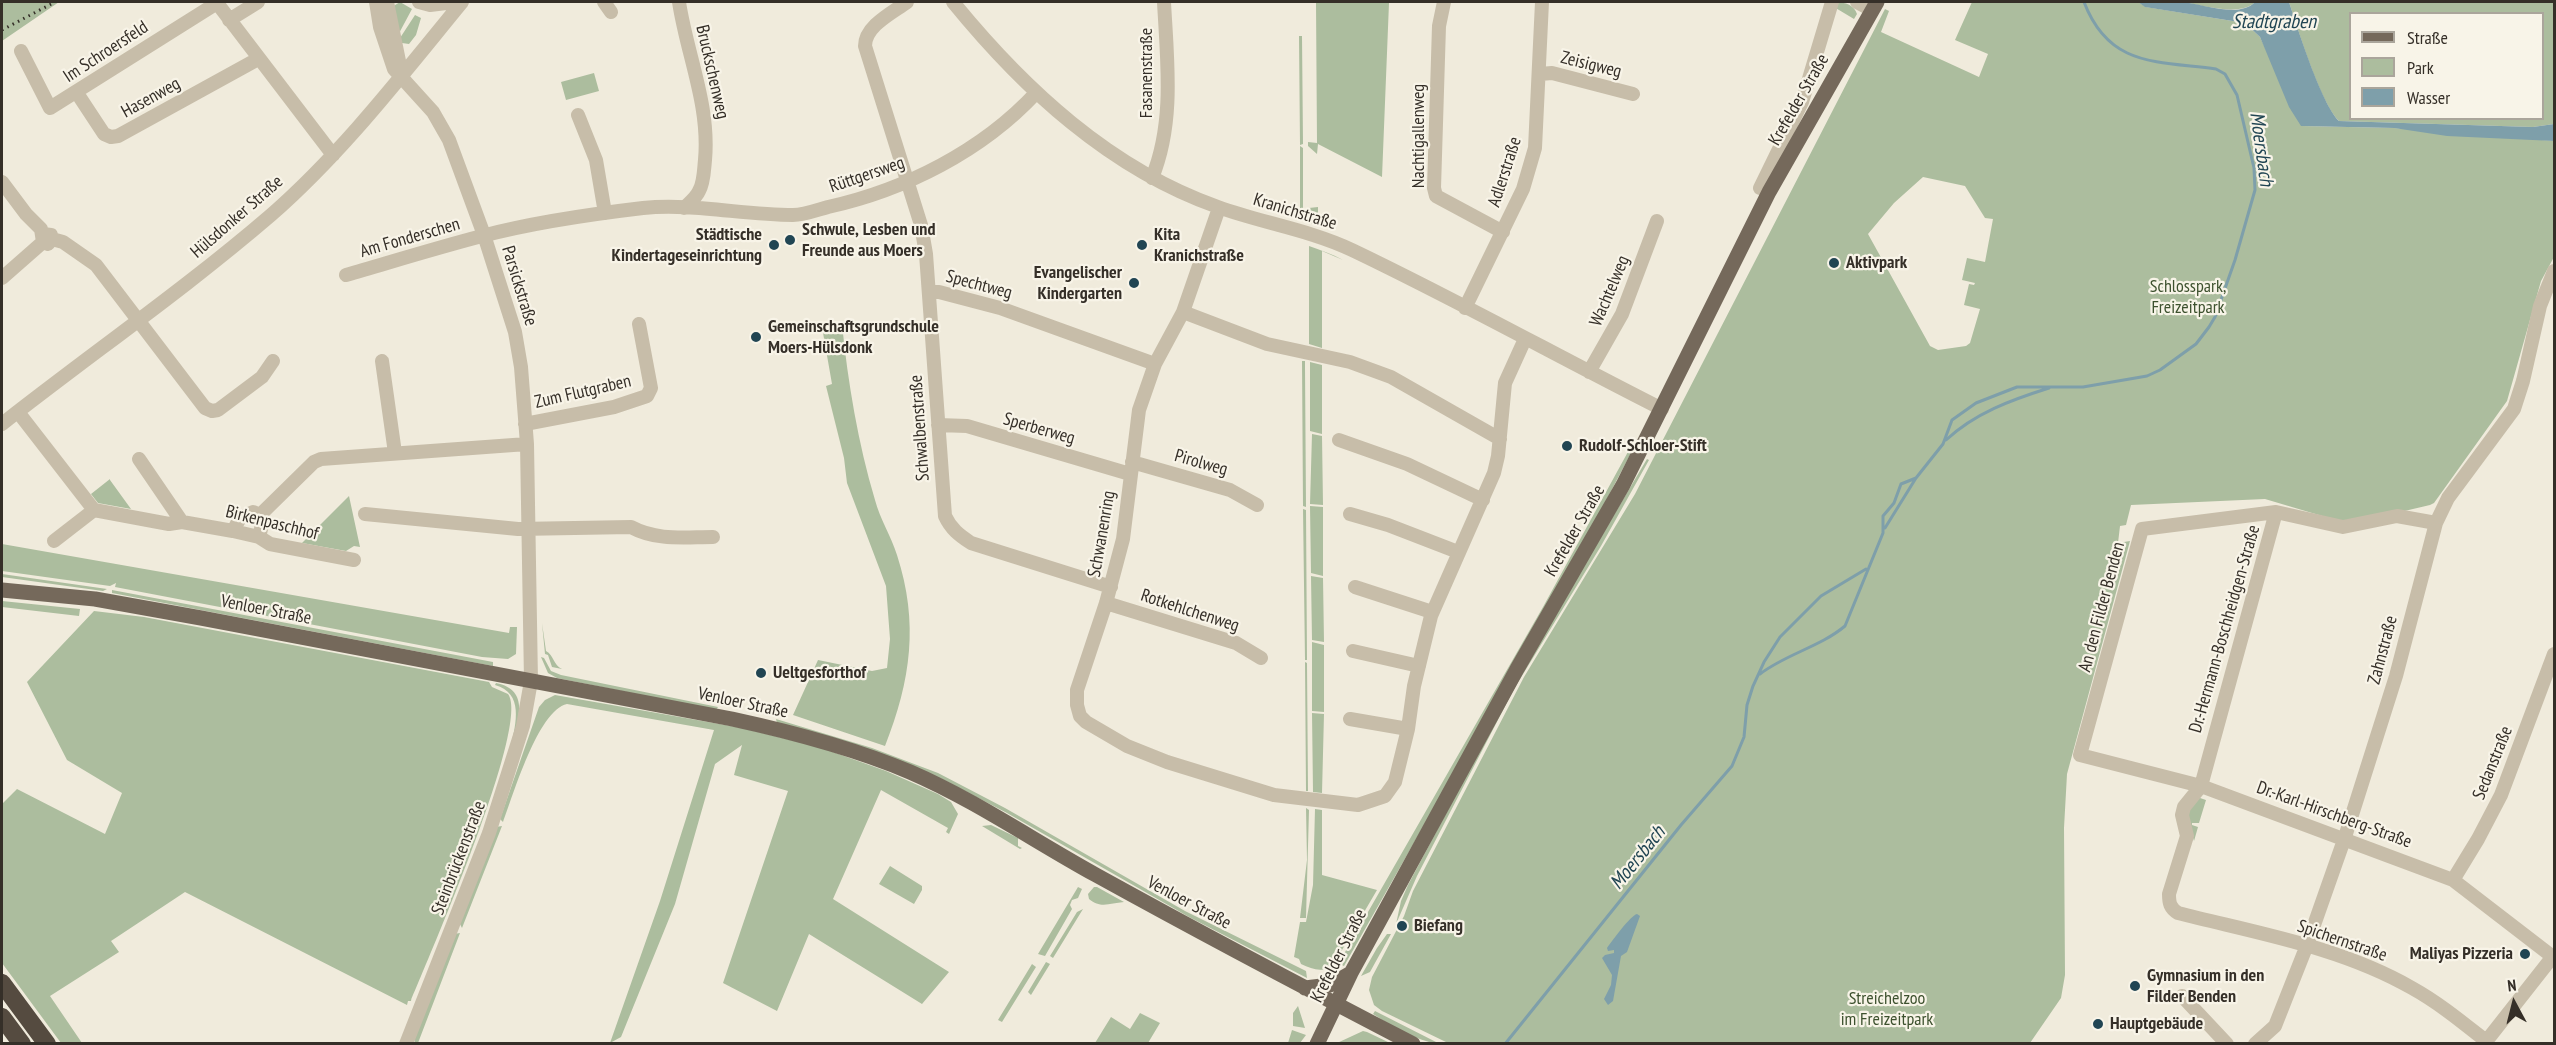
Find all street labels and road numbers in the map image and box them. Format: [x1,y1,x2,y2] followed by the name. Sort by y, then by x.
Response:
[60,17,152,87] street label: Im Schroersfeld
[691,23,733,121] street label: Bruckschenweg
[1136,28,1158,118] street label: Fasanenstraße
[1558,47,1624,83] street label: Zeisigweg
[1764,50,1834,150] street label: Krefelder Straße
[118,73,184,123] street label: Hasenweg
[1408,84,1430,188] street label: Nachtigallenweg
[1484,134,1526,210] street label: Adlerstraße
[827,152,907,198] street label: Rüttgersweg
[186,171,288,263] street label: Hülsdonker Straße
[1251,189,1339,235] street label: Kranichstraße
[357,213,463,263] street label: Am Fonderschen
[497,243,541,329] street label: Parsickstraße
[1585,252,1635,330] street label: Wachtelweg
[944,266,1014,304] street label: Spechtweg
[533,370,633,414] street label: Zum Flutgraben
[906,374,934,482] street label: Schwalbenstraße
[1001,408,1077,450] street label: Sperberweg
[1172,445,1230,481] street label: Pirolweg
[1540,481,1610,581] street label: Krefelder Straße
[1084,489,1120,579] street label: Schwanenring
[223,501,321,545] street label: Birkenpaschhof
[2185,523,2265,735] street label: Dr.-Hermann-Boschheidgen-Straße
[2074,540,2130,674] street label: An den Filder Benden
[1138,585,1242,637] street label: Rotkehlchenweg
[219,591,313,629] street label: Venloer Straße
[2364,613,2402,687] street label: Zahnstraße
[696,683,790,723] street label: Venloer Straße
[2468,723,2518,803] street label: Sedanstraße
[2254,777,2414,853] street label: Dr.-Karl-Hirschberg-Straße
[427,798,491,918] street label: Steinbrückenstraße
[1143,872,1235,934] street label: Venloer Straße
[1306,906,1372,1006] street label: Krefelder Straße
[2294,916,2390,966] street label: Spichernstraße

